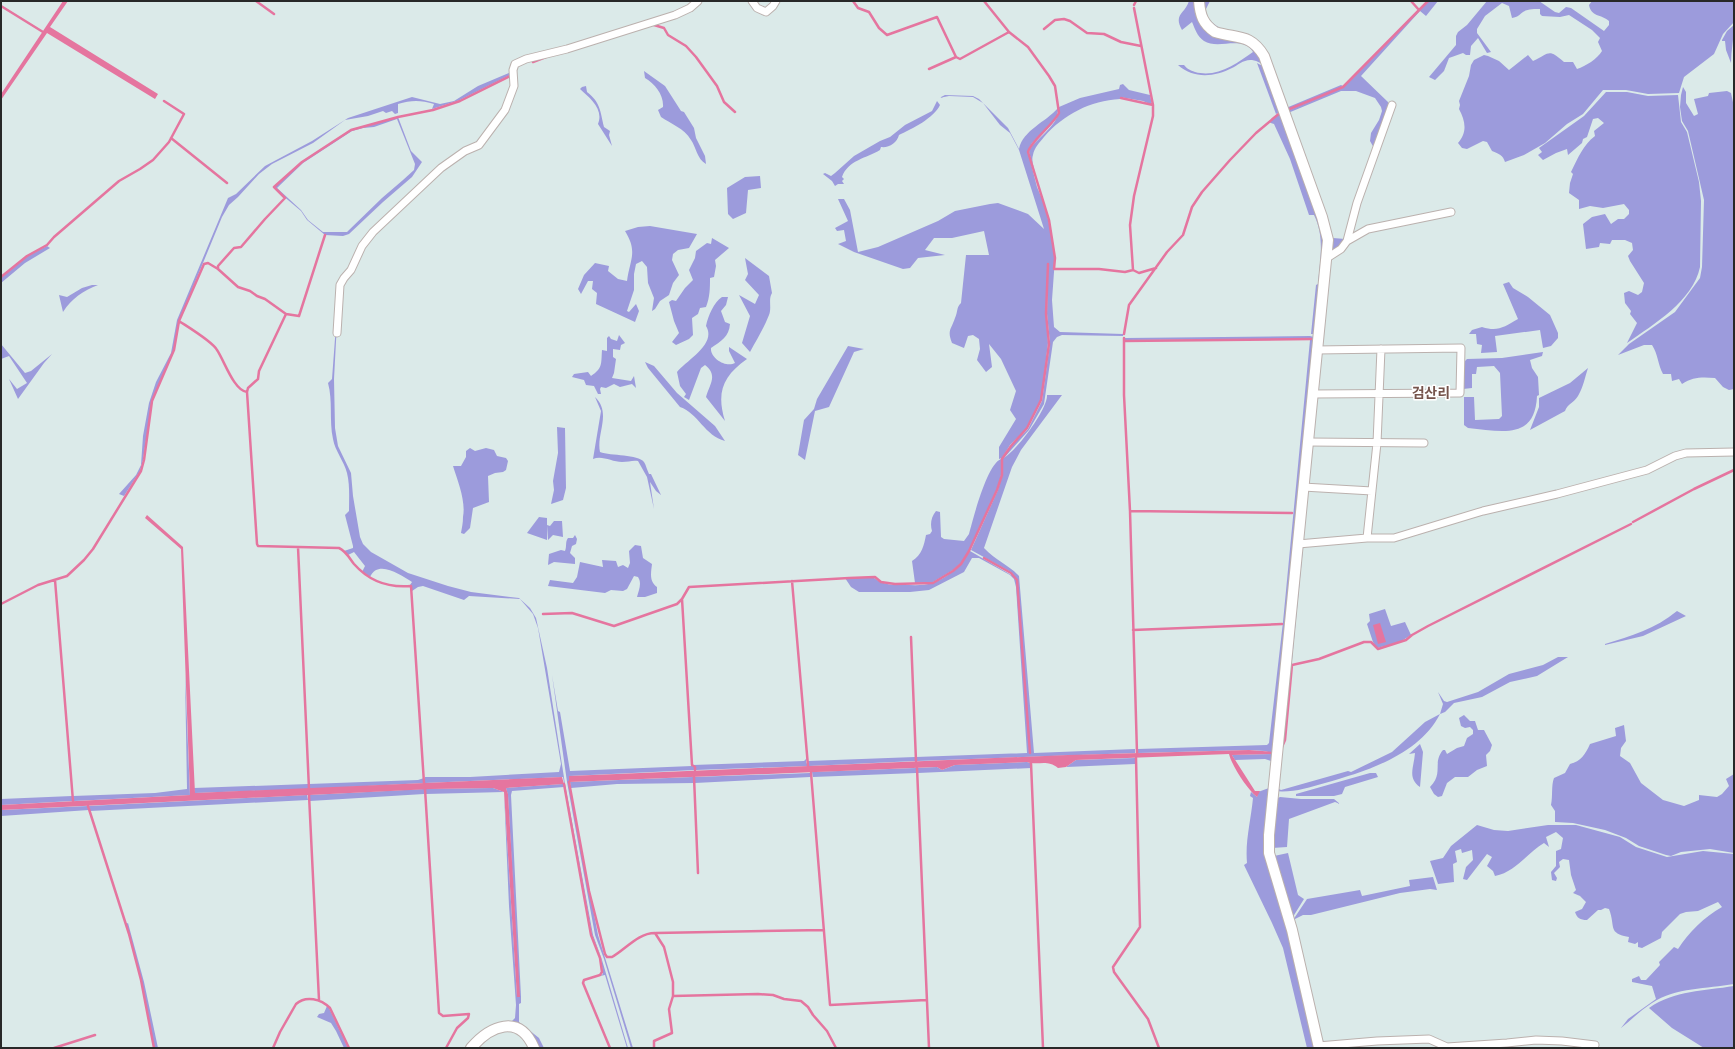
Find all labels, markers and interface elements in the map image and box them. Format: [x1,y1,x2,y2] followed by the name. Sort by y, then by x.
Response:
[1412,385,1450,401] district label: 검산리

